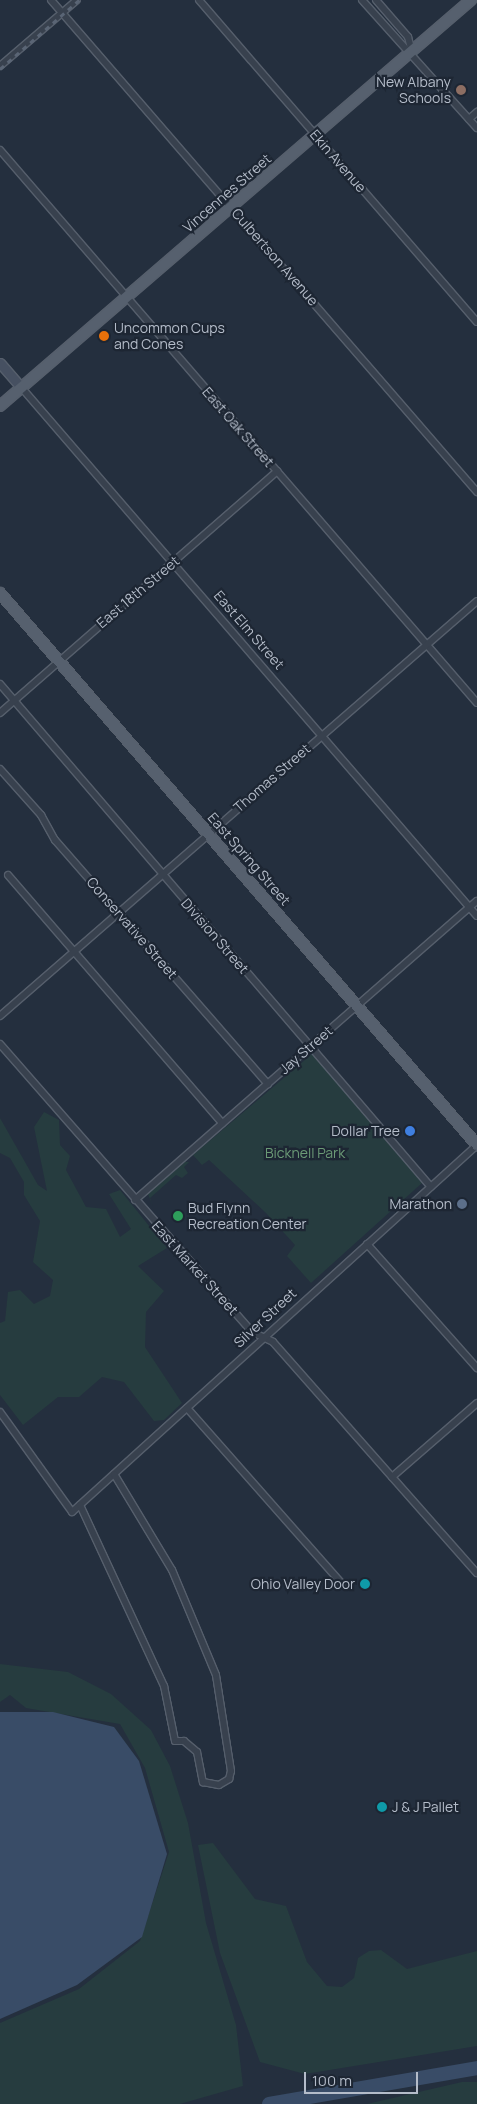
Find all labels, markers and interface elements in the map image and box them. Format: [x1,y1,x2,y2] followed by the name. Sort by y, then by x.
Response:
[376,74,451,106] place label: New Albany Schools
[455,84,467,96] marker: New Albany Schools
[306,126,370,196] street label: Ekin Avenue
[180,150,274,236] street label: Vincennes Street
[228,205,322,309] street label: Culbertson Avenue
[114,320,225,352] place label: Uncommon Cups and Cones
[98,330,110,342] marker: Uncommon Cups and Cones
[199,384,277,470] street label: East Oak Street
[93,552,183,632] street label: East 18th Street
[210,587,288,673] street label: East Elm Street
[230,740,314,816] street label: Thomas Street
[204,809,294,909] street label: East Spring Street
[83,874,181,982] street label: Conservative Street
[178,895,252,977] street label: Division Street
[276,1022,336,1078] street label: Jay Street
[331,1123,400,1139] place label: Dollar Tree
[404,1125,416,1137] marker: Dollar Tree
[265,1145,345,1161] park label: Bicknell Park
[389,1196,452,1212] place label: Marathon
[456,1198,468,1210] marker: Marathon
[188,1200,307,1232] place label: Bud Flynn Recreation Center
[172,1210,184,1222] marker: Bud Flynn Recreation Center
[148,1218,242,1318] street label: East Market Street
[230,1285,300,1351] street label: Silver Street
[251,1576,355,1592] place label: Ohio Valley Door
[359,1578,371,1590] marker: Ohio Valley Door
[392,1799,459,1815] place label: J & J Pallet
[376,1801,388,1813] marker: J & J Pallet
[307,2062,421,2094] scale bar
[312,2070,352,2091] text: 100 m

